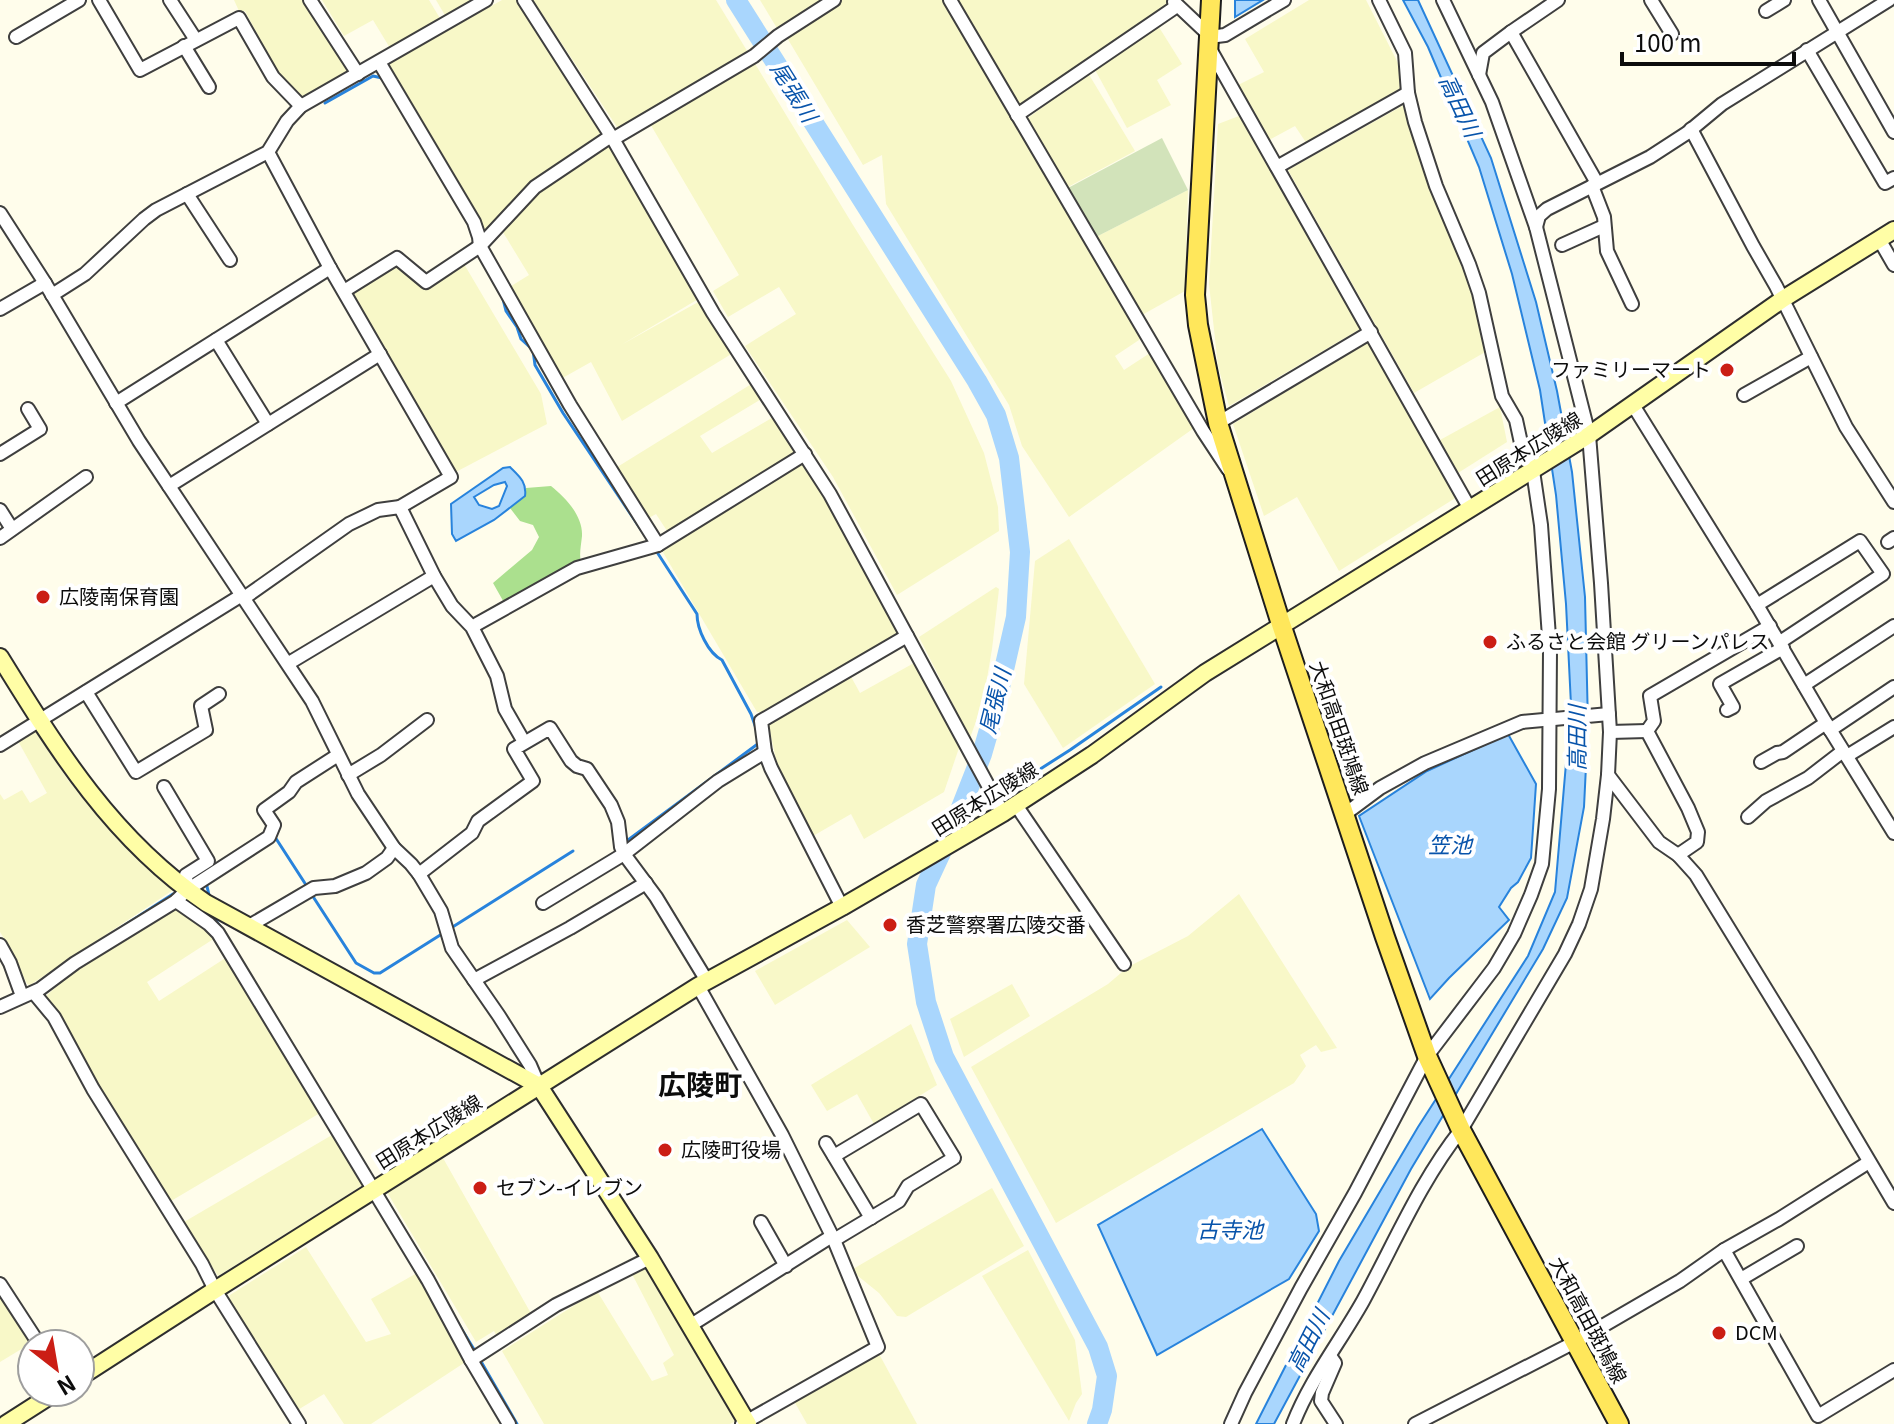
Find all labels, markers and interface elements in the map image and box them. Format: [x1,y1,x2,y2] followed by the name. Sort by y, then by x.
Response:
[1622,16,1794,66] scale bar
[1634,24,1702,59] text: 100 m
[765,54,828,129] water label: 尾張川
[1433,68,1491,144] water label: 高田川
[1551,354,1711,383] place label: ファミリーマート
[1718,361,1736,379] marker: ファミリーマート
[1470,404,1587,492] street label: 田原本広陵線
[59,581,179,610] place label: 広陵南保育園
[34,588,52,606] marker: 広陵南保育園
[1506,626,1769,655] place label: ふるさと会館 グリーンパレス
[1481,633,1499,651] marker: ふるさと会館 グリーンパレス
[1304,657,1377,798] street label: 大和高田斑鳩線
[970,663,1017,736] water label: 尾張川
[1559,703,1591,771] water label: 高田川
[926,754,1043,842] street label: 田原本広陵線
[1428,827,1474,859] water label: 笠池
[906,909,1086,938] place label: 香芝警察署広陵交番
[881,916,899,934] marker: 香芝警察署広陵交番
[658,1063,742,1103] district label: 広陵町
[370,1087,487,1175] street label: 田原本広陵線
[681,1134,781,1163] place label: 広陵町役場
[656,1141,674,1159] marker: 広陵町役場
[496,1172,643,1201] place label: セブン-イレブン
[471,1179,489,1197] marker: セブン-イレブン
[1197,1212,1265,1244] water label: 古寺池
[1544,1251,1635,1388] street label: 大和高田斑鳩線
[1277,1302,1336,1377] water label: 高田川
[1735,1317,1778,1346] place label: DCM
[1710,1324,1728,1342] marker: DCM
[16,1328,96,1408] north arrow
[52,1369,83,1405] text: N

